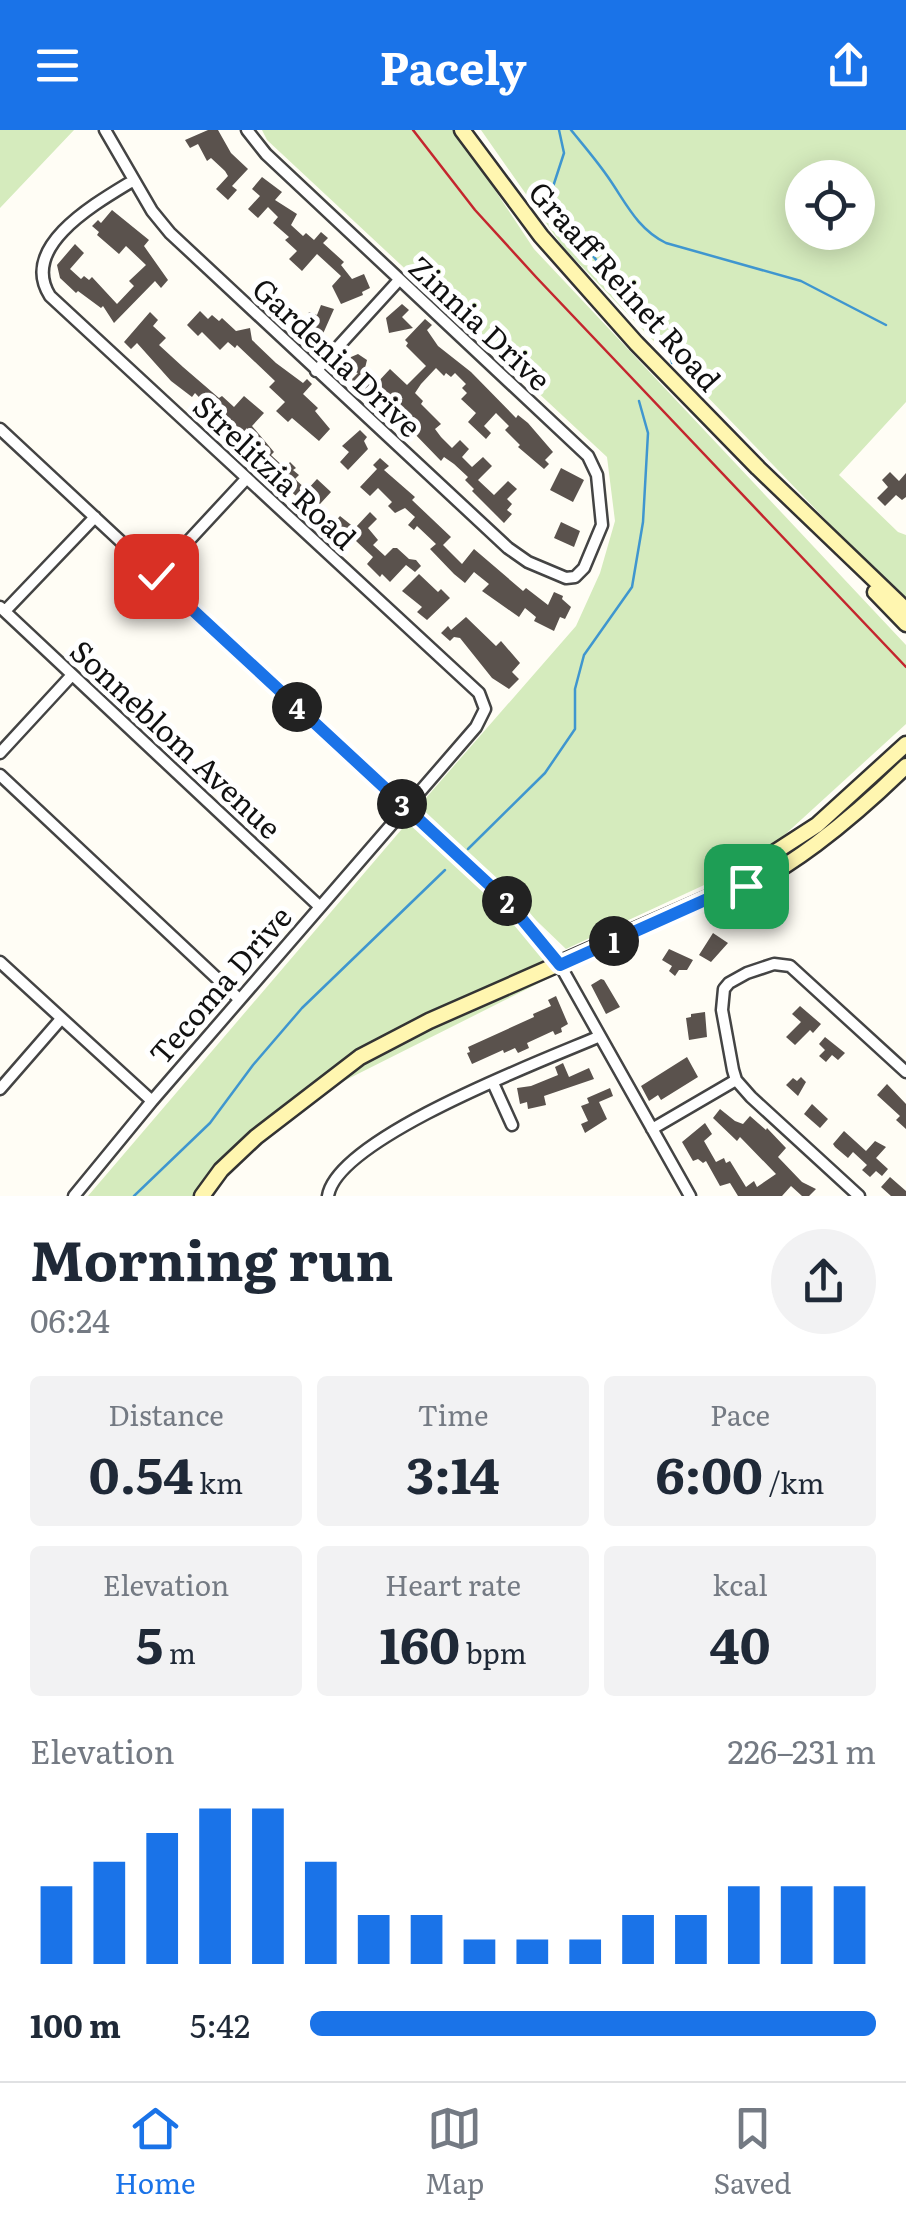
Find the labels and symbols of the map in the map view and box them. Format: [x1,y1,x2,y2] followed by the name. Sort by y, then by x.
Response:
[520,170,732,400] street label: Graaff Reinet Road
[400,244,562,400] street label: Zinnia Drive
[244,266,432,446] street label: Gardenia Drive
[185,384,367,558] street label: Strelitzia Road
[114,534,199,619] pin
[62,628,292,848] street label: Sonneblom Avenue
[272,682,322,732] pin: 4
[377,779,427,829] pin: 3
[704,844,789,929] pin
[482,876,532,926] pin: 2
[138,895,300,1073] street label: Tecoma Drive
[589,916,639,966] pin: 1

